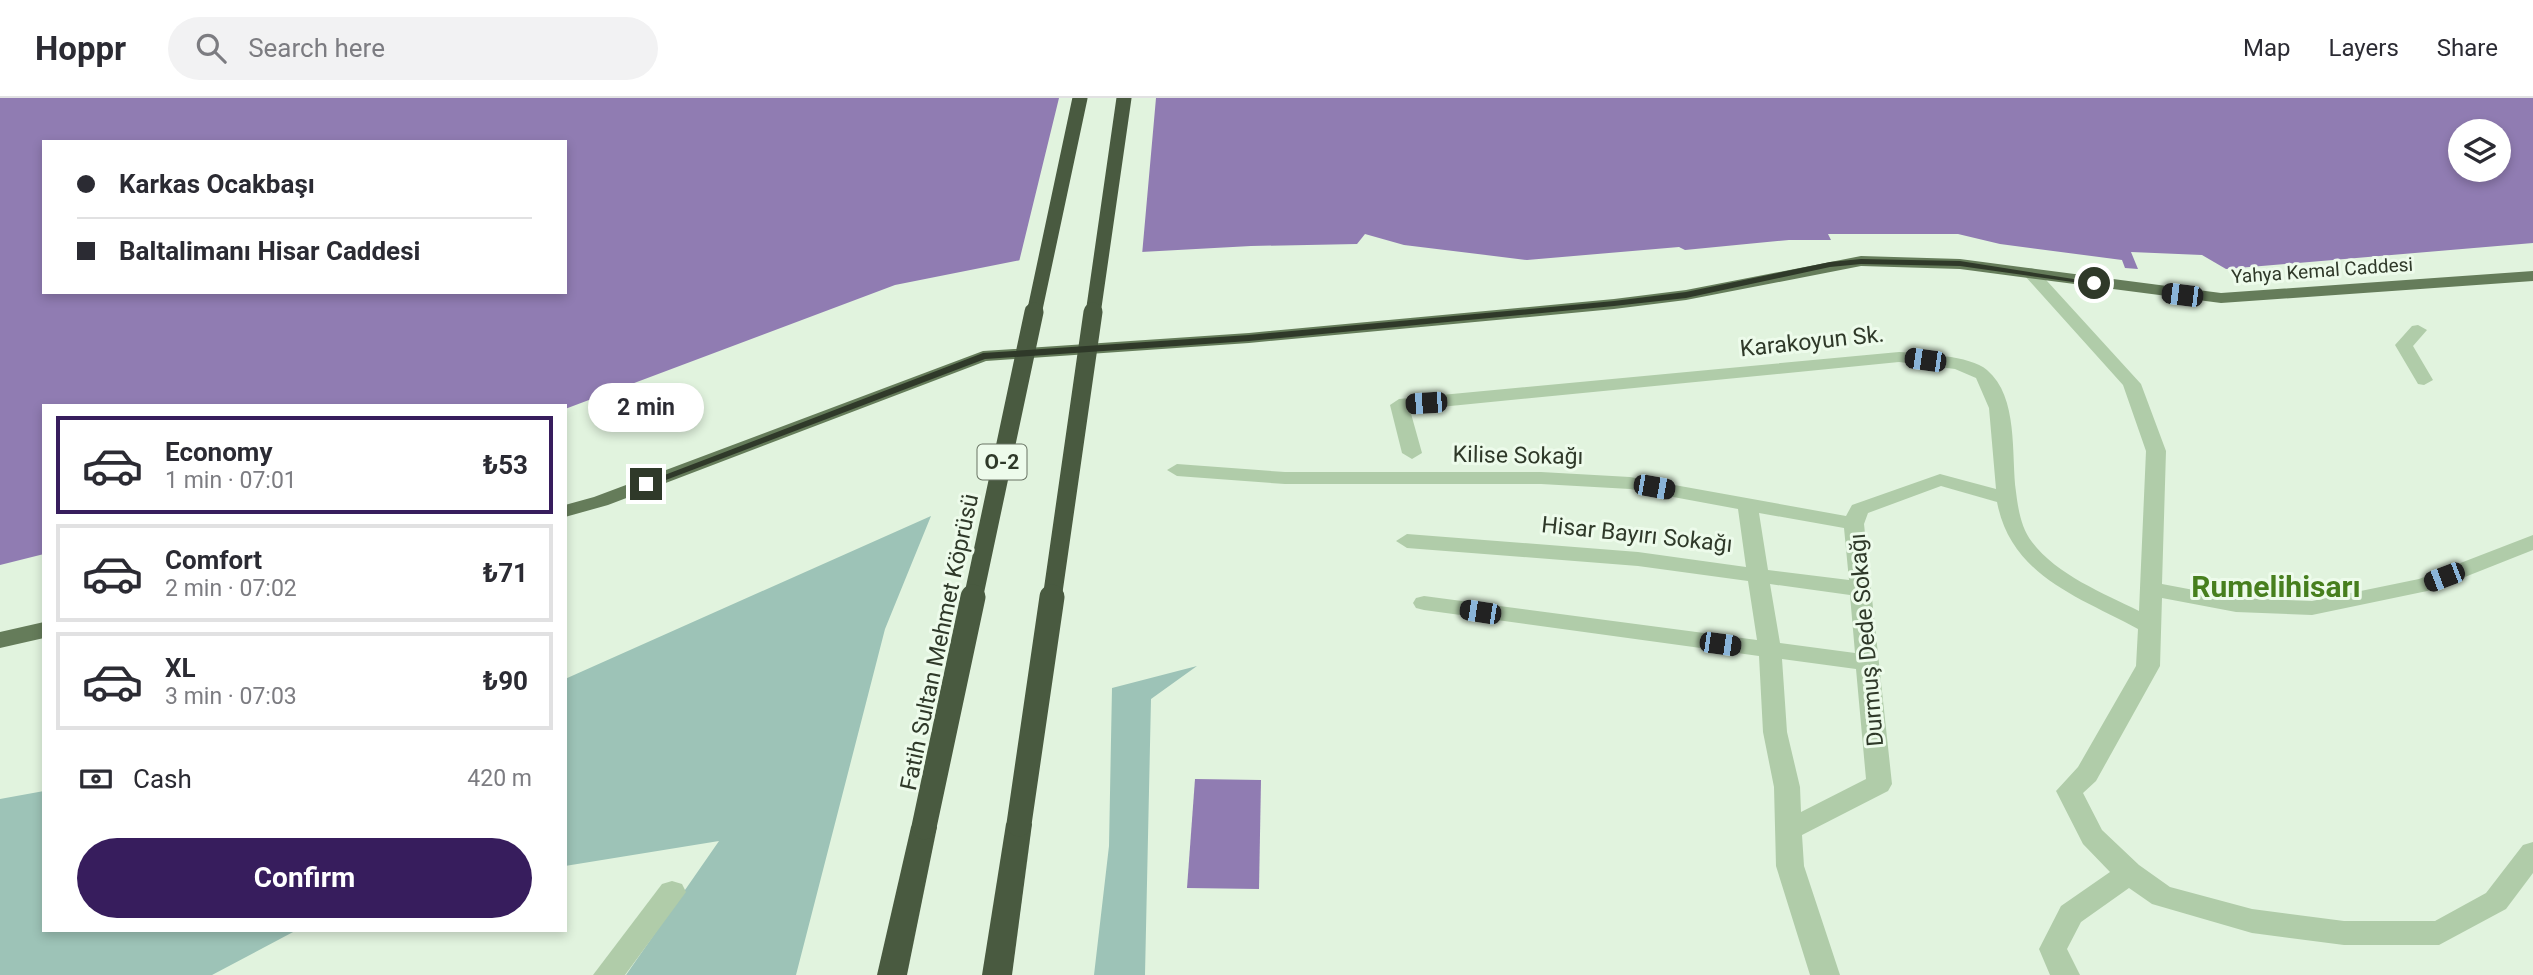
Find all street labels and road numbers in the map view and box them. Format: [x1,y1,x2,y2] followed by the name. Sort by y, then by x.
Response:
[2230,253,2414,288] street label: Yahya Kemal Caddesi
[1739,321,1885,362] street label: Karakoyun Sk.
[1452,441,1583,470] street label: Kilise Sokağı
[978,444,1026,480] road number: O-2
[895,491,984,793] street label: Fatih Sultan Mehmet Köprüsü
[1540,511,1734,558] street label: Hisar Bayırı Sokağı
[1844,532,1889,748] street label: Durmuş Dede Sokağı

